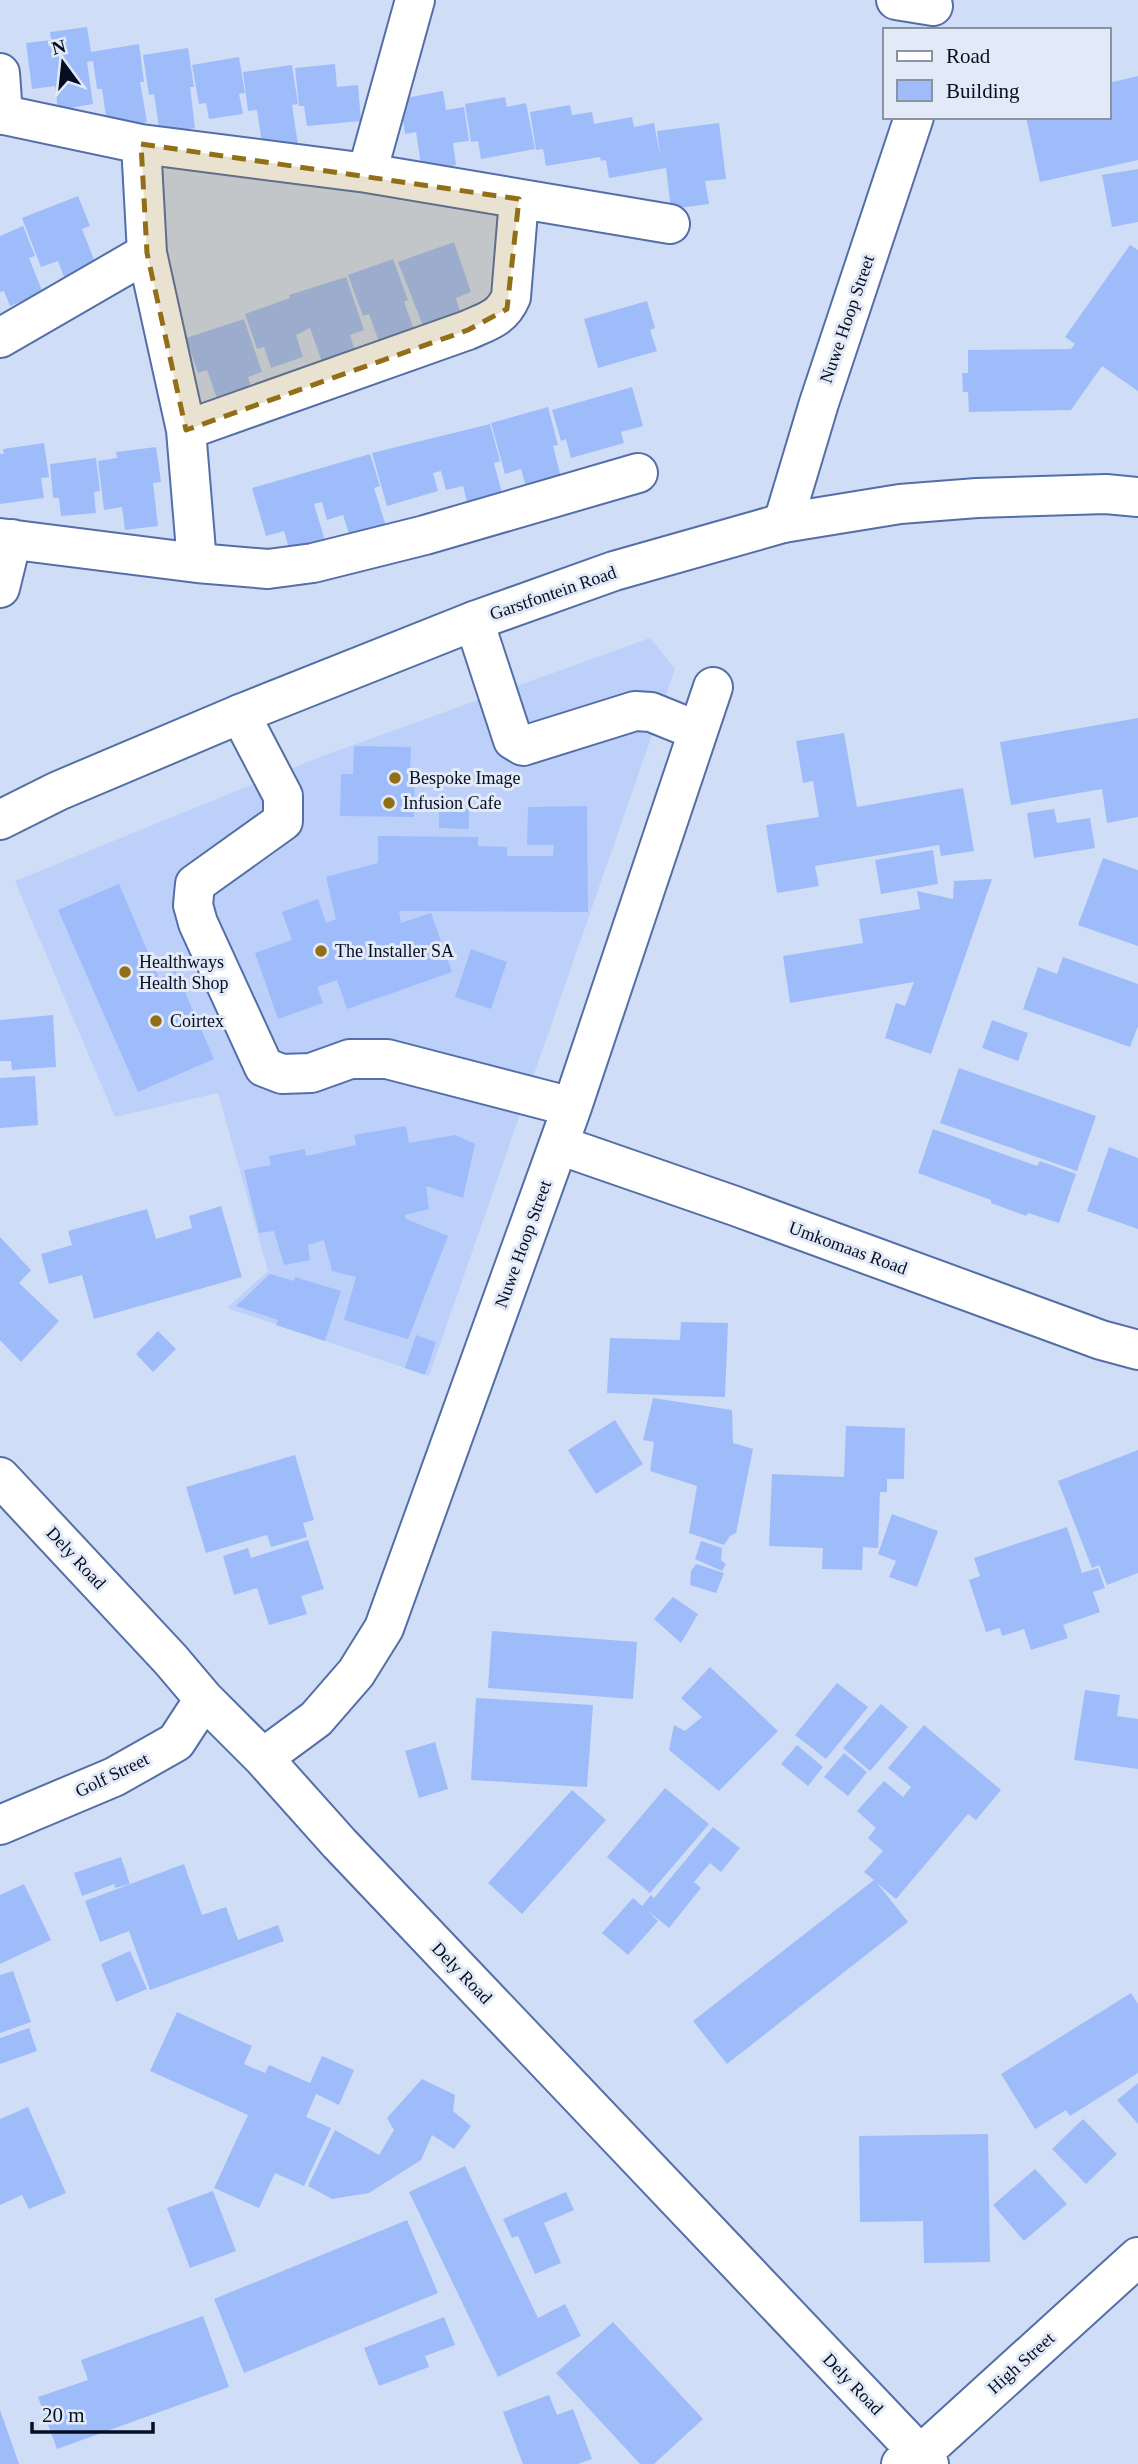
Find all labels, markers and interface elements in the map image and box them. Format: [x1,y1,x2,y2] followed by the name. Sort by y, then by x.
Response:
[28,28,98,98] north arrow
[883,28,1110,119] legend
[49,35,68,59] text: N
[946,44,991,68] text: Road
[946,79,1020,103] text: Building
[816,252,878,386] street label: Nuwe Hoop Street
[487,562,619,624] street label: Garstfontein Road
[409,768,520,788] place label: Bespoke Image
[387,770,403,786] marker: Bespoke Image
[403,793,501,813] place label: Infusion Cafe
[381,795,397,811] marker: Infusion Cafe
[335,941,454,961] place label: The Installer SA
[313,943,329,959] marker: The Installer SA
[139,952,229,993] place label: Healthways Health Shop
[117,964,133,980] marker: Healthways Health Shop
[170,1011,224,1031] place label: Coirtex
[148,1013,164,1029] marker: Coirtex
[491,1178,555,1310] street label: Nuwe Hoop Street
[786,1217,910,1279] street label: Umkomaas Road
[42,1523,110,1593] street label: Dely Road
[72,1749,152,1801] street label: Golf Street
[428,1938,496,2008] street label: Dely Road
[984,2328,1058,2398] street label: High Street
[819,2349,887,2419] street label: Dely Road
[32,2390,152,2434] scale bar
[42,2403,85,2427] text: 20 m

